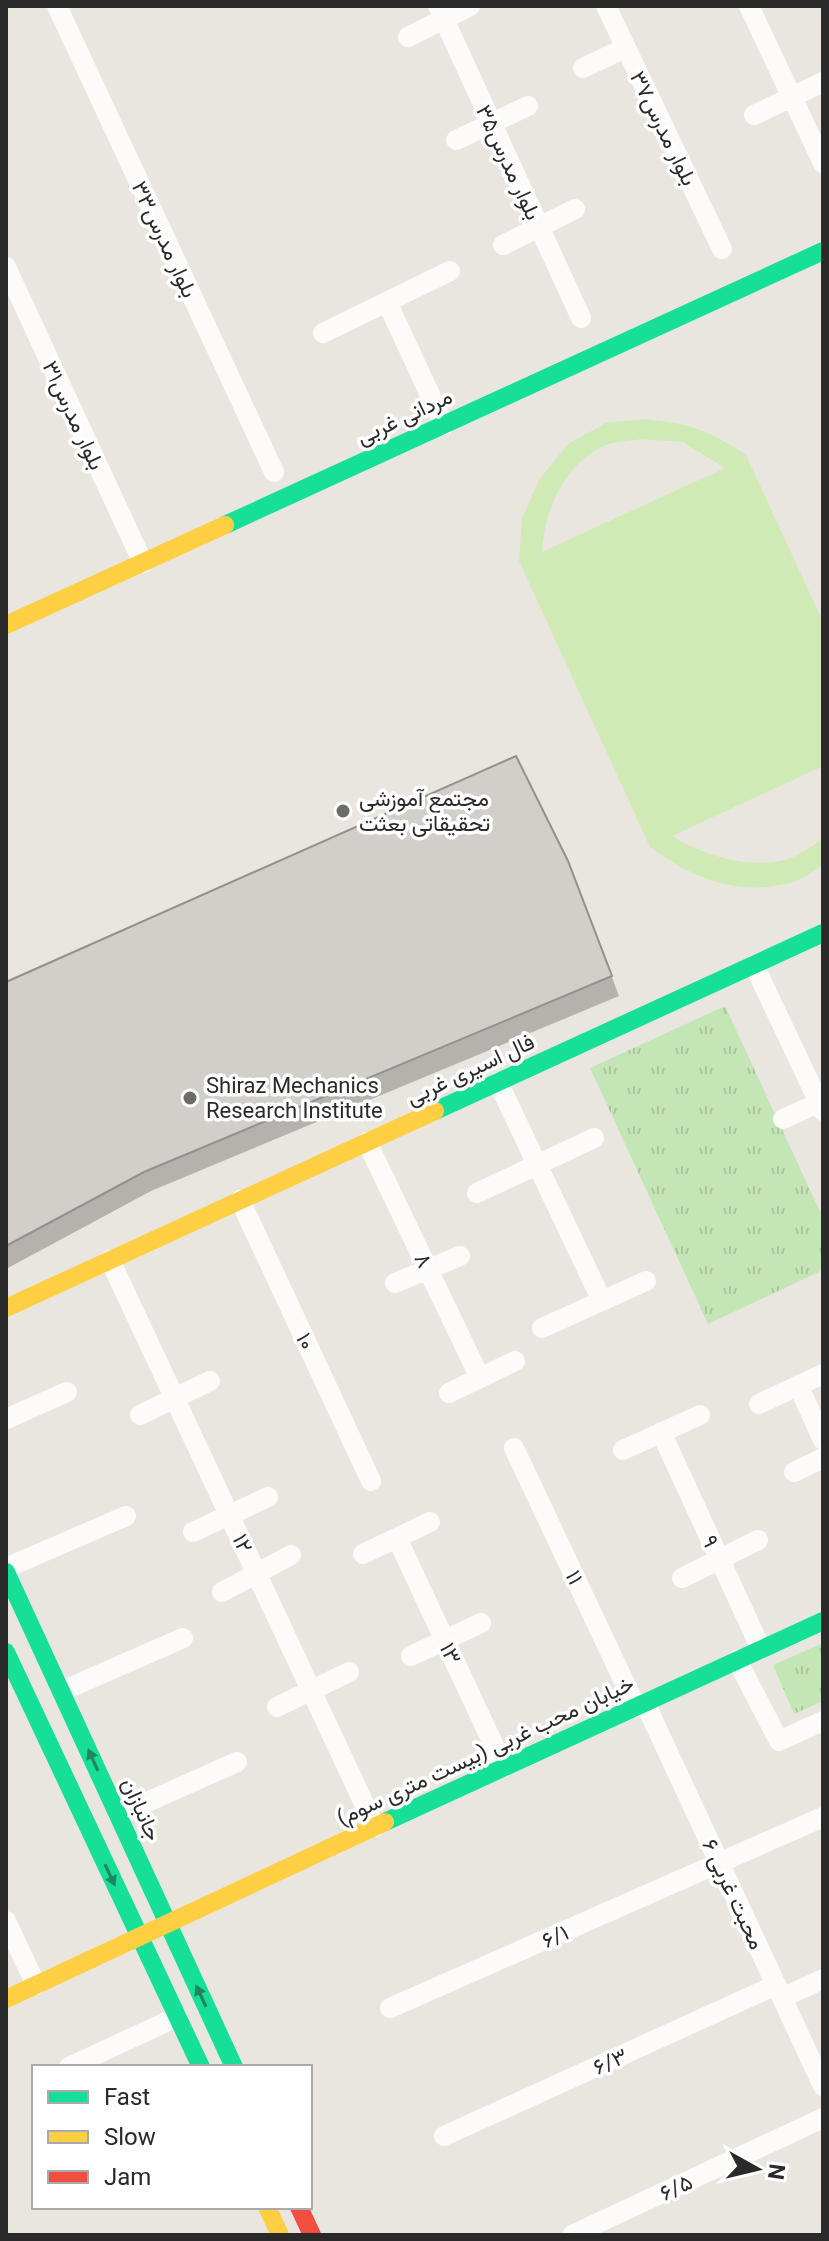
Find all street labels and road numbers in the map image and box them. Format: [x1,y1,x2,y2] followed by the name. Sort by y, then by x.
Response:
[624,67,702,190] street label: بلوار مدرس۳۷
[470,101,546,224] street label: بلوار مدرس۳۵
[126,177,202,302] street label: بلوار مدرس۳۳
[36,357,110,474] street label: بلوار مدرس۳۱
[353,383,456,450] street label: مردانی غربی
[402,1029,539,1111] street label: فال اسیری غربی
[409,1249,438,1272] street label: ۸
[291,1329,320,1354] street label: ۱۰
[227,1530,258,1557] street label: ۱۲
[697,1531,724,1551] street label: ۹
[561,1566,589,1588] street label: ۱۱
[435,1638,466,1668] street label: ۱۳
[333,1670,639,1832] street label: خیابان محب غربی (بیست متری سوم)
[116,1774,166,1845] street label: جانبازان
[696,1835,770,1954] street label: محبت غربی ۶
[538,1920,572,1953] street label: ۶/۱
[589,2043,631,2080] street label: ۶/۳
[656,2169,696,2206] street label: ۶/۵

